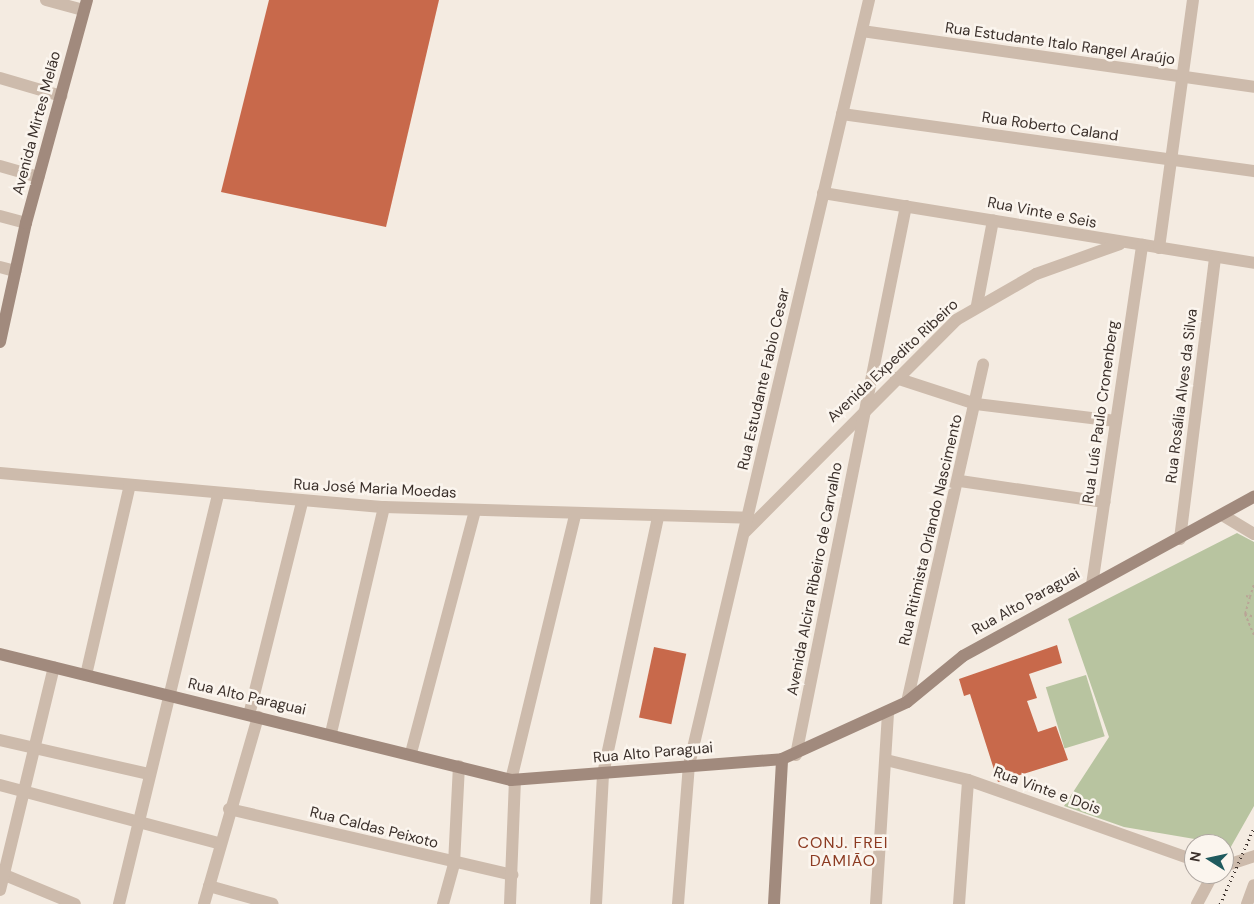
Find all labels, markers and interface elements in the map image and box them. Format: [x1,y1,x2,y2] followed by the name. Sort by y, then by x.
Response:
[944,19,1176,69] street label: Rua Estudante Italo Rangel Araújo
[9,49,65,197] street label: Avenida Mirtes Melão
[981,109,1119,145] street label: Rua Roberto Caland
[986,194,1098,232] street label: Rua Vinte e Seis
[734,286,794,472] street label: Rua Estudante Fabio Cesar
[824,296,962,426] street label: Avenida Expedito Ribeiro
[1162,308,1202,484] street label: Rua Rosália Alves da Silva
[1079,319,1123,505] street label: Rua Luís Paulo Cronenberg
[896,413,966,647] street label: Rua Ritimista Orlando Nascimento
[784,461,846,697] street label: Avenida Alcira Ribeiro de Carvalho
[293,476,457,502] street label: Rua José Maria Moedas
[969,565,1083,639] street label: Rua Alto Paraguai
[186,675,308,719] street label: Rua Alto Paraguai
[592,739,714,767] street label: Rua Alto Paraguai
[991,763,1103,819] street label: Rua Vinte e Dois
[308,803,440,853] street label: Rua Caldas Peixoto
[796,833,890,871] district label: CONJ. FREI DAMIÃO
[1184,834,1234,884] north arrow
[1185,850,1205,863] text: N

